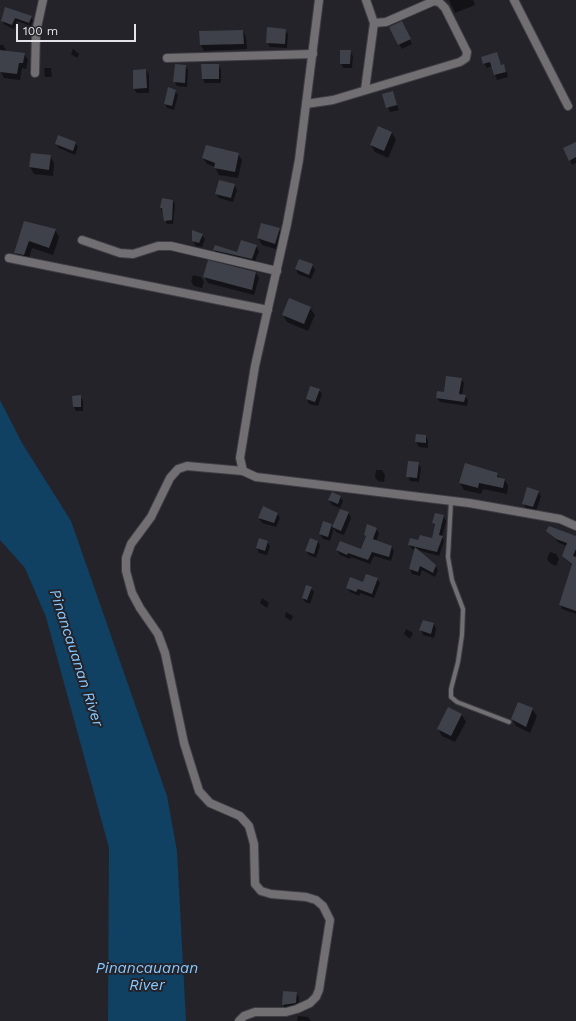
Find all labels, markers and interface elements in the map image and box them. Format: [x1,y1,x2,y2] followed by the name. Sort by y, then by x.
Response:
[18,16,138,42] scale bar
[23,24,58,38] text: 100 m
[45,587,107,729] water label: Pinancauanan River
[96,960,198,995] water label: Pinancauanan River

